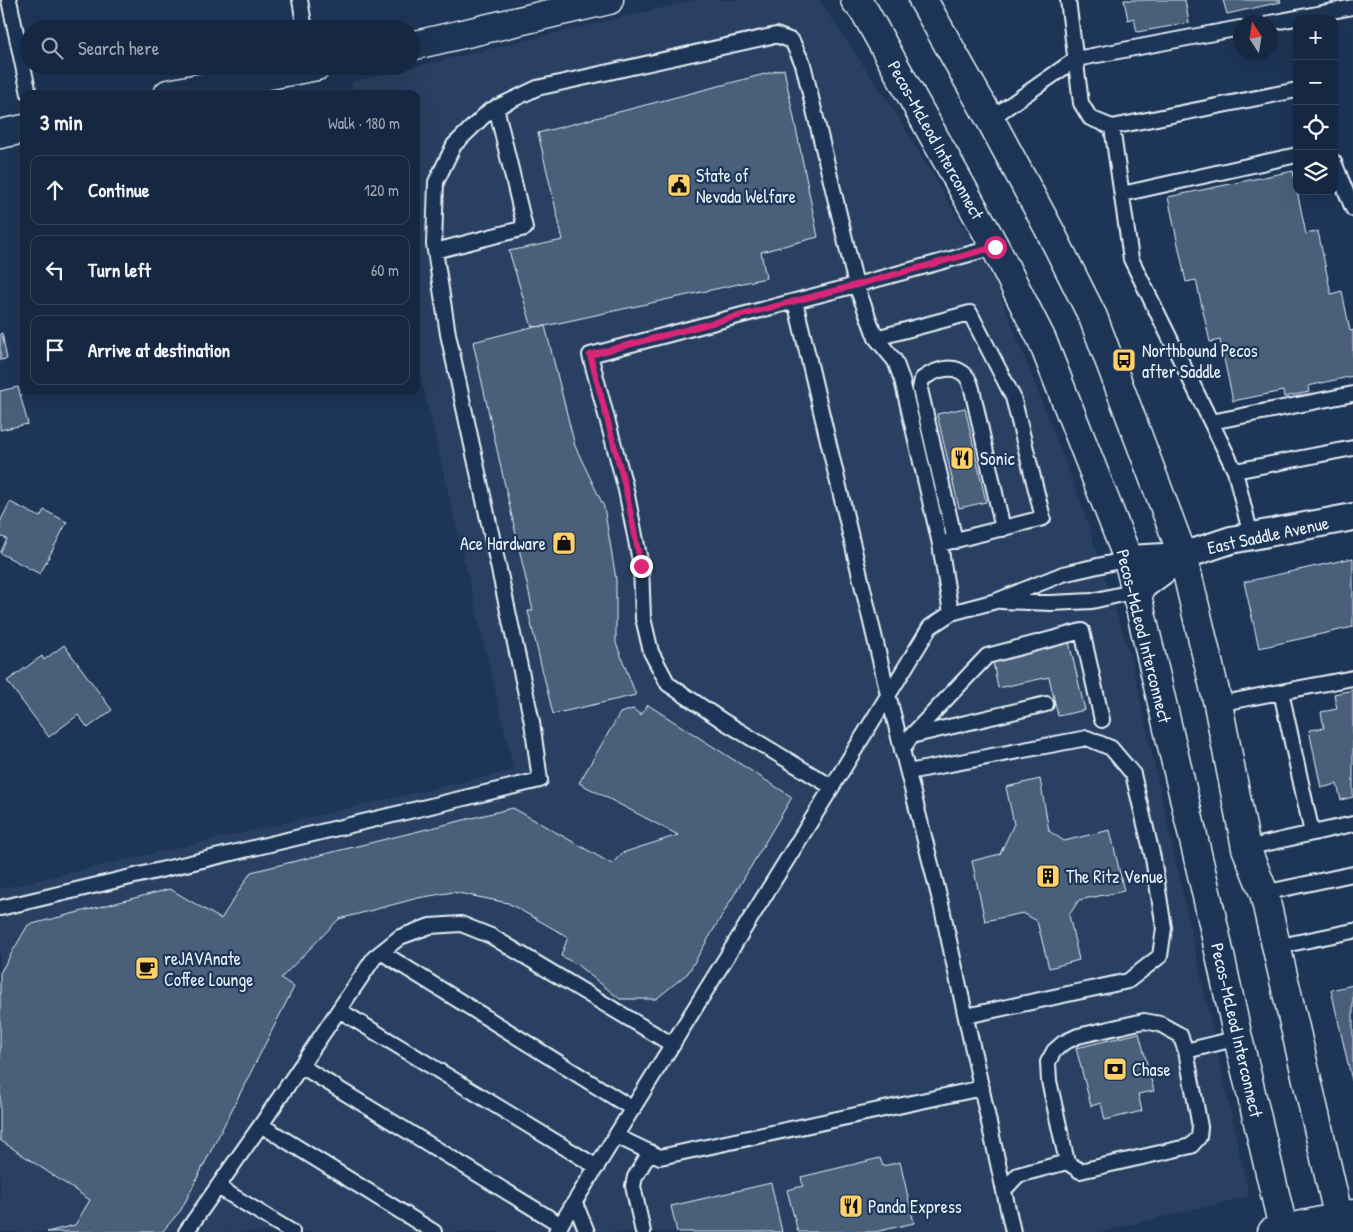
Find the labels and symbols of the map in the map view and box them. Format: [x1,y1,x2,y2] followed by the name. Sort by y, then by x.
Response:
[1233,15,1278,60] north arrow
[882,56,990,225] street label: Pecos–McLeod Interconnect
[696,163,796,209] place label: State of Nevada Welfare
[666,172,692,198] public building icon: State of Nevada Welfare
[984,236,1007,259] route start
[1142,338,1258,384] place label: Northbound Pecos after Saddle
[1111,347,1137,373] bus stop icon: Northbound Pecos after Saddle
[949,445,975,471] restaurant icon: Sonic
[980,446,1015,471] place label: Sonic
[1205,510,1331,560] street label: East Saddle Avenue
[551,530,577,556] shop icon: Ace Hardware
[460,531,546,556] place label: Ace Hardware
[1110,547,1178,726] street label: Pecos–McLeod Interconnect
[630,555,653,578] route end
[1035,863,1061,889] building icon: The Ritz Venue
[1066,864,1163,889] place label: The Ritz Venue
[1205,940,1269,1120] street label: Pecos–McLeod Interconnect
[164,946,254,992] place label: reJAVAnate Coffee Lounge
[134,955,160,981] cafe icon: reJAVAnate Coffee Lounge
[1102,1056,1128,1082] bank icon: Chase
[1132,1057,1171,1082] place label: Chase
[838,1193,864,1219] restaurant icon: Panda Express
[868,1194,962,1219] place label: Panda Express

